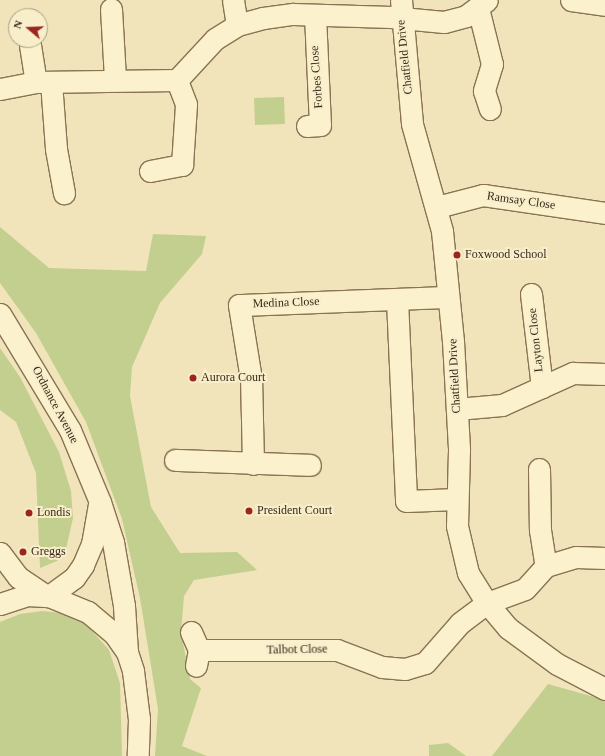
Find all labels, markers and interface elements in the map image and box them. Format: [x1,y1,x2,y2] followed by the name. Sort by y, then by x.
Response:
[8,8,48,48] north arrow
[11,19,25,30] text: N
[394,19,416,95] street label: Chatfield Drive
[308,45,326,109] street label: Forbes Close
[486,189,556,213] street label: Ramsay Close
[465,248,547,262] place label: Foxwood School
[452,250,462,260] marker: Foxwood School
[252,295,320,311] street label: Medina Close
[525,307,547,373] street label: Layton Close
[446,338,464,414] street label: Chatfield Drive
[28,364,82,446] street label: Ordnance Avenue
[201,371,265,385] place label: Aurora Court
[188,373,198,383] marker: Aurora Court
[257,504,332,518] place label: President Court
[37,506,70,520] place label: Londis
[244,506,254,516] marker: President Court
[24,508,34,518] marker: Londis
[31,545,66,559] place label: Greggs
[18,547,28,557] marker: Greggs
[266,642,328,658] street label: Talbot Close

